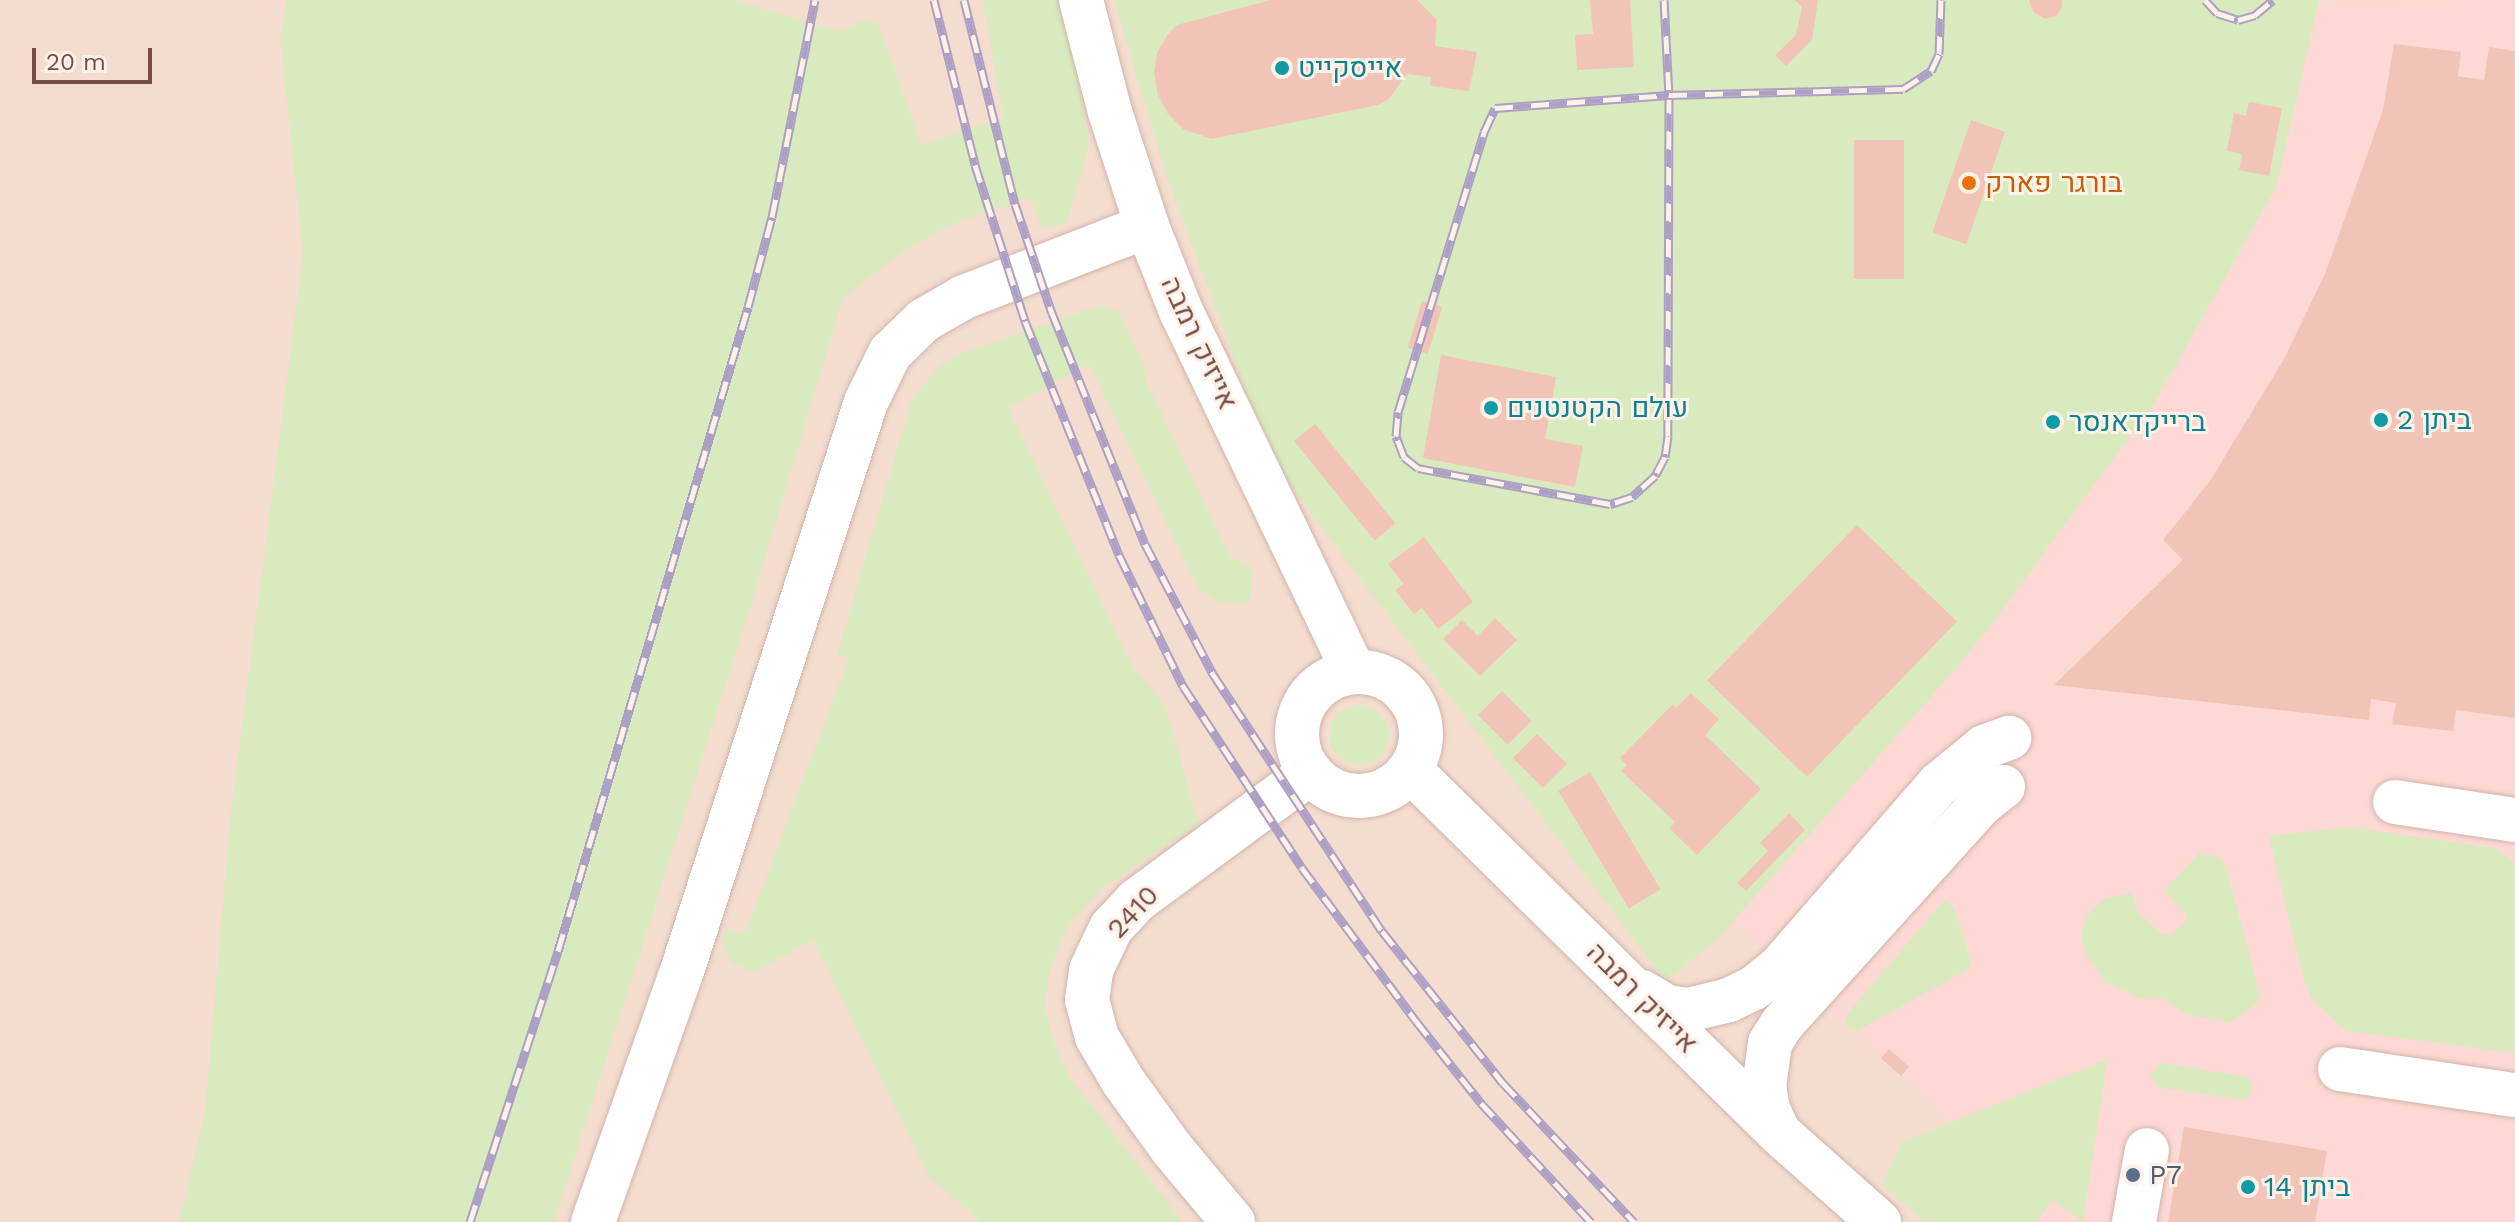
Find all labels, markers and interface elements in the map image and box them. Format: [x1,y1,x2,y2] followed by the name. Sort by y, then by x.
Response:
[36,32,156,82] scale bar
[46,48,106,76] text: 20 m
[1298,51,1402,85] place label: אייסקייט
[1273,59,1291,77] marker: אייסקייט
[1985,166,2123,200] place label: בורגר פארק
[1960,174,1978,192] marker: בורגר פארק
[1154,271,1244,415] street label: אייזיק רמבה
[1507,391,1688,425] place label: עולם הקטנטנים
[1482,399,1500,417] marker: עולם הקטנטנים
[2397,403,2472,437] place label: ביתן 2
[2069,405,2206,439] place label: ברייקדאנסר
[2372,411,2390,429] marker: ביתן 2
[2044,413,2062,431] marker: ברייקדאנסר
[1100,878,1166,946] street label: 2410
[1580,936,1704,1060] street label: אייזיק רמבה
[2149,1158,2182,1192] place label: P7
[2124,1166,2142,1184] marker: P7
[2264,1170,2350,1204] place label: ביתן 14
[2239,1178,2257,1196] marker: ביתן 14

